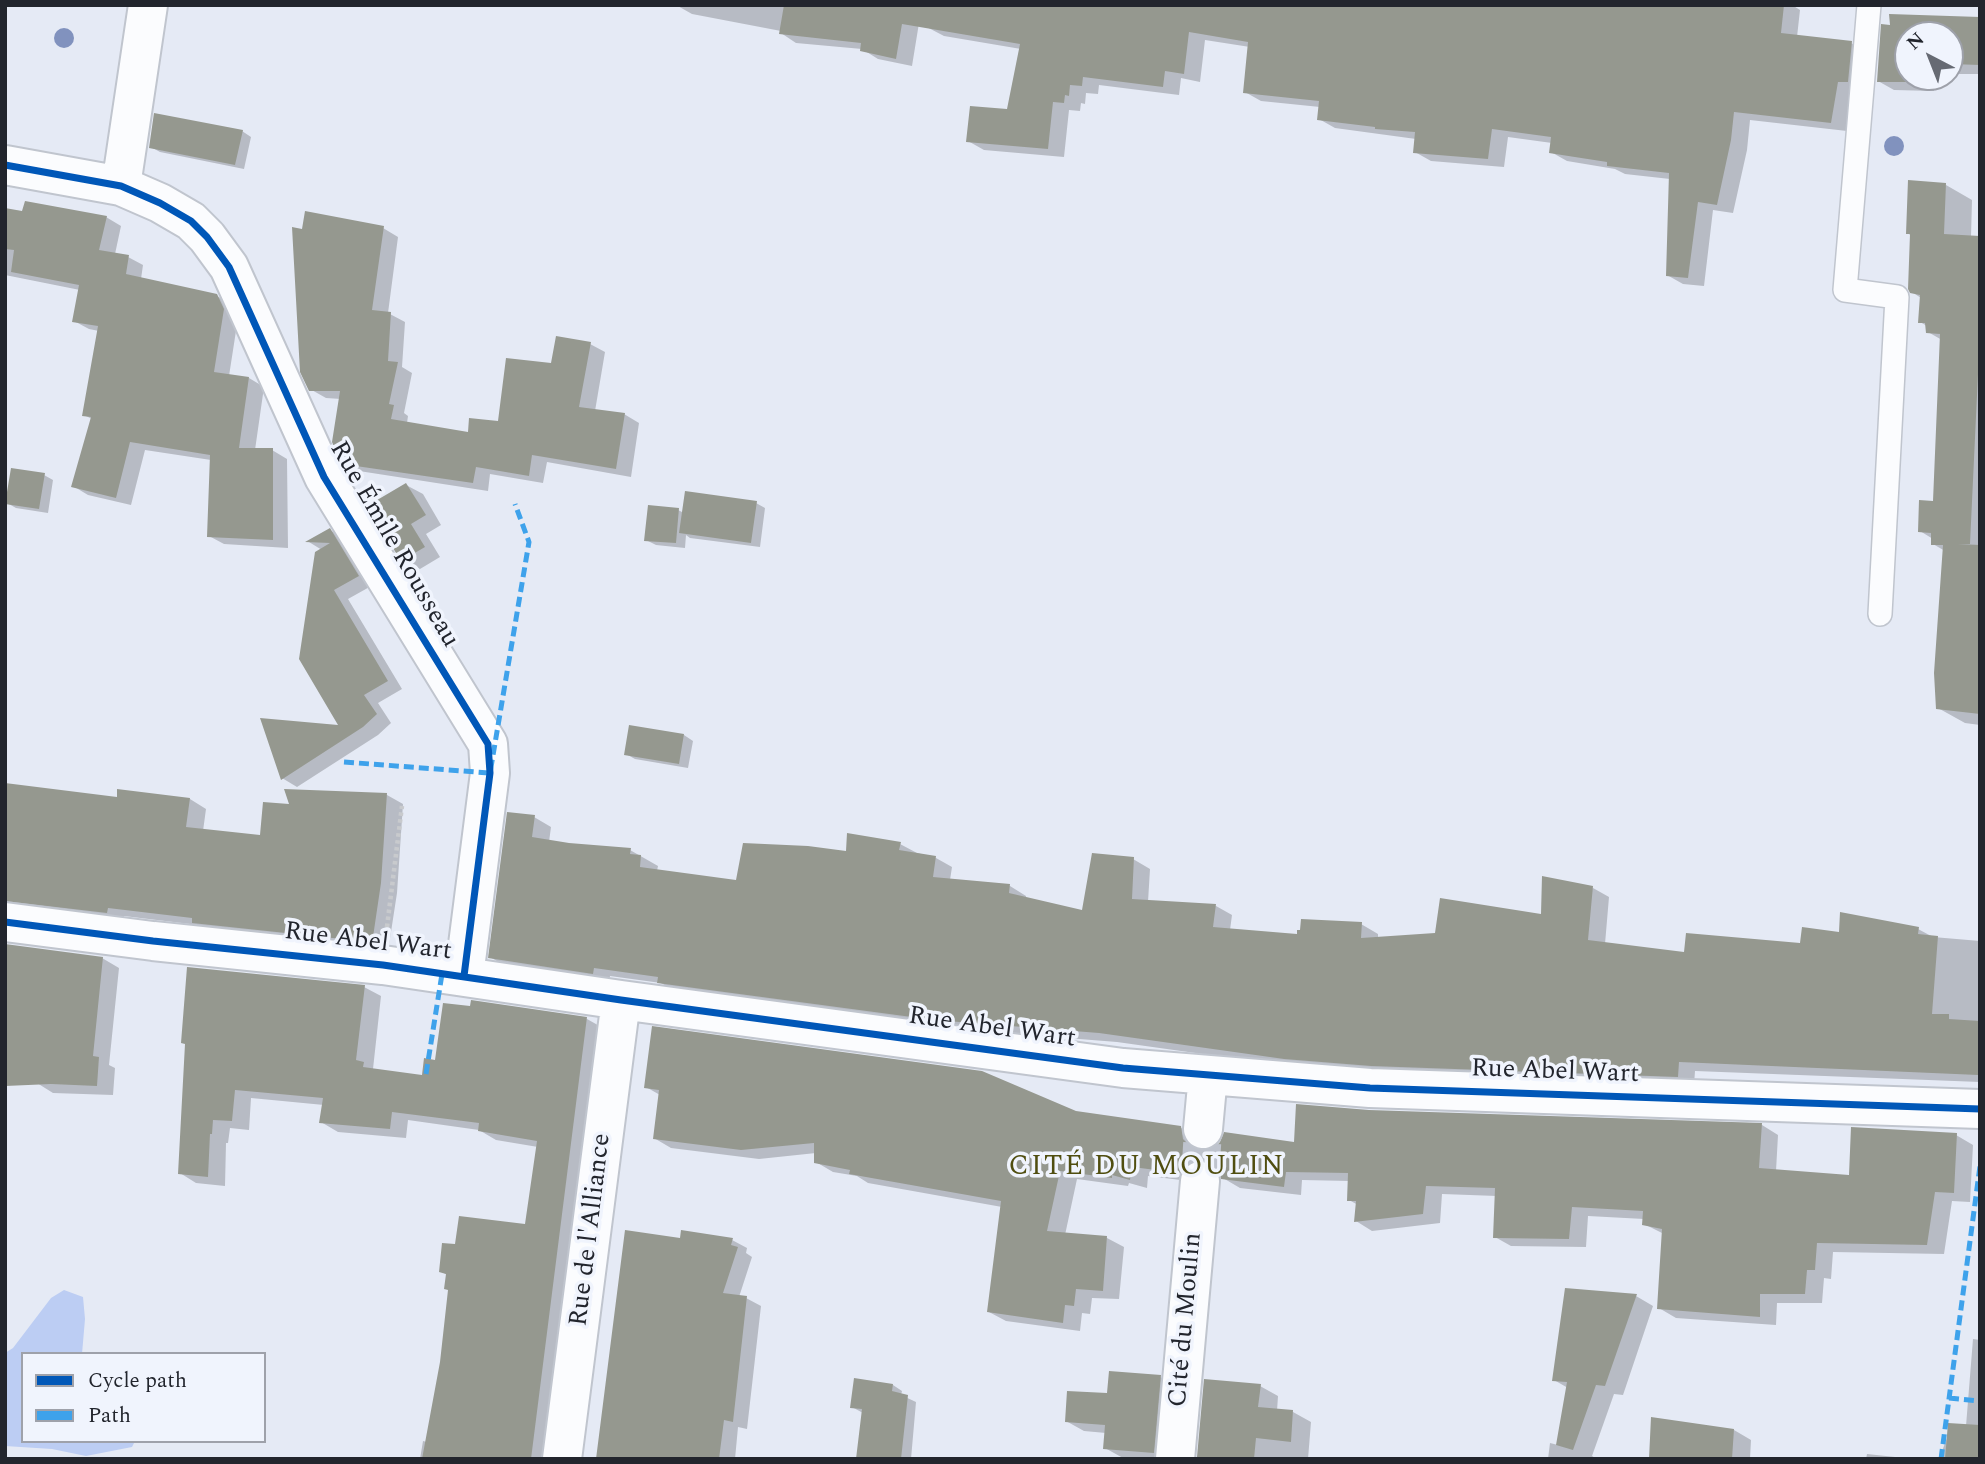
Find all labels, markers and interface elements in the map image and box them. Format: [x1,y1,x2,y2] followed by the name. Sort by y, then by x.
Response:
[1894,21,1964,91] north arrow
[1900,26,1931,57] text: N
[321,436,465,654] street label: Rue Émile Rousseau
[282,917,454,969] street label: Rue Abel Wart
[906,1002,1078,1056] street label: Rue Abel Wart
[1470,1054,1640,1092] street label: Rue Abel Wart
[565,1132,619,1328] street label: Rue de l'Alliance
[1010,1152,1284,1186] district label: CITÉ DU MOULIN
[1164,1231,1210,1409] street label: Cité du Moulin
[21,1352,266,1443] legend
[88,1365,187,1397] text: Cycle path
[88,1400,131,1432] text: Path

